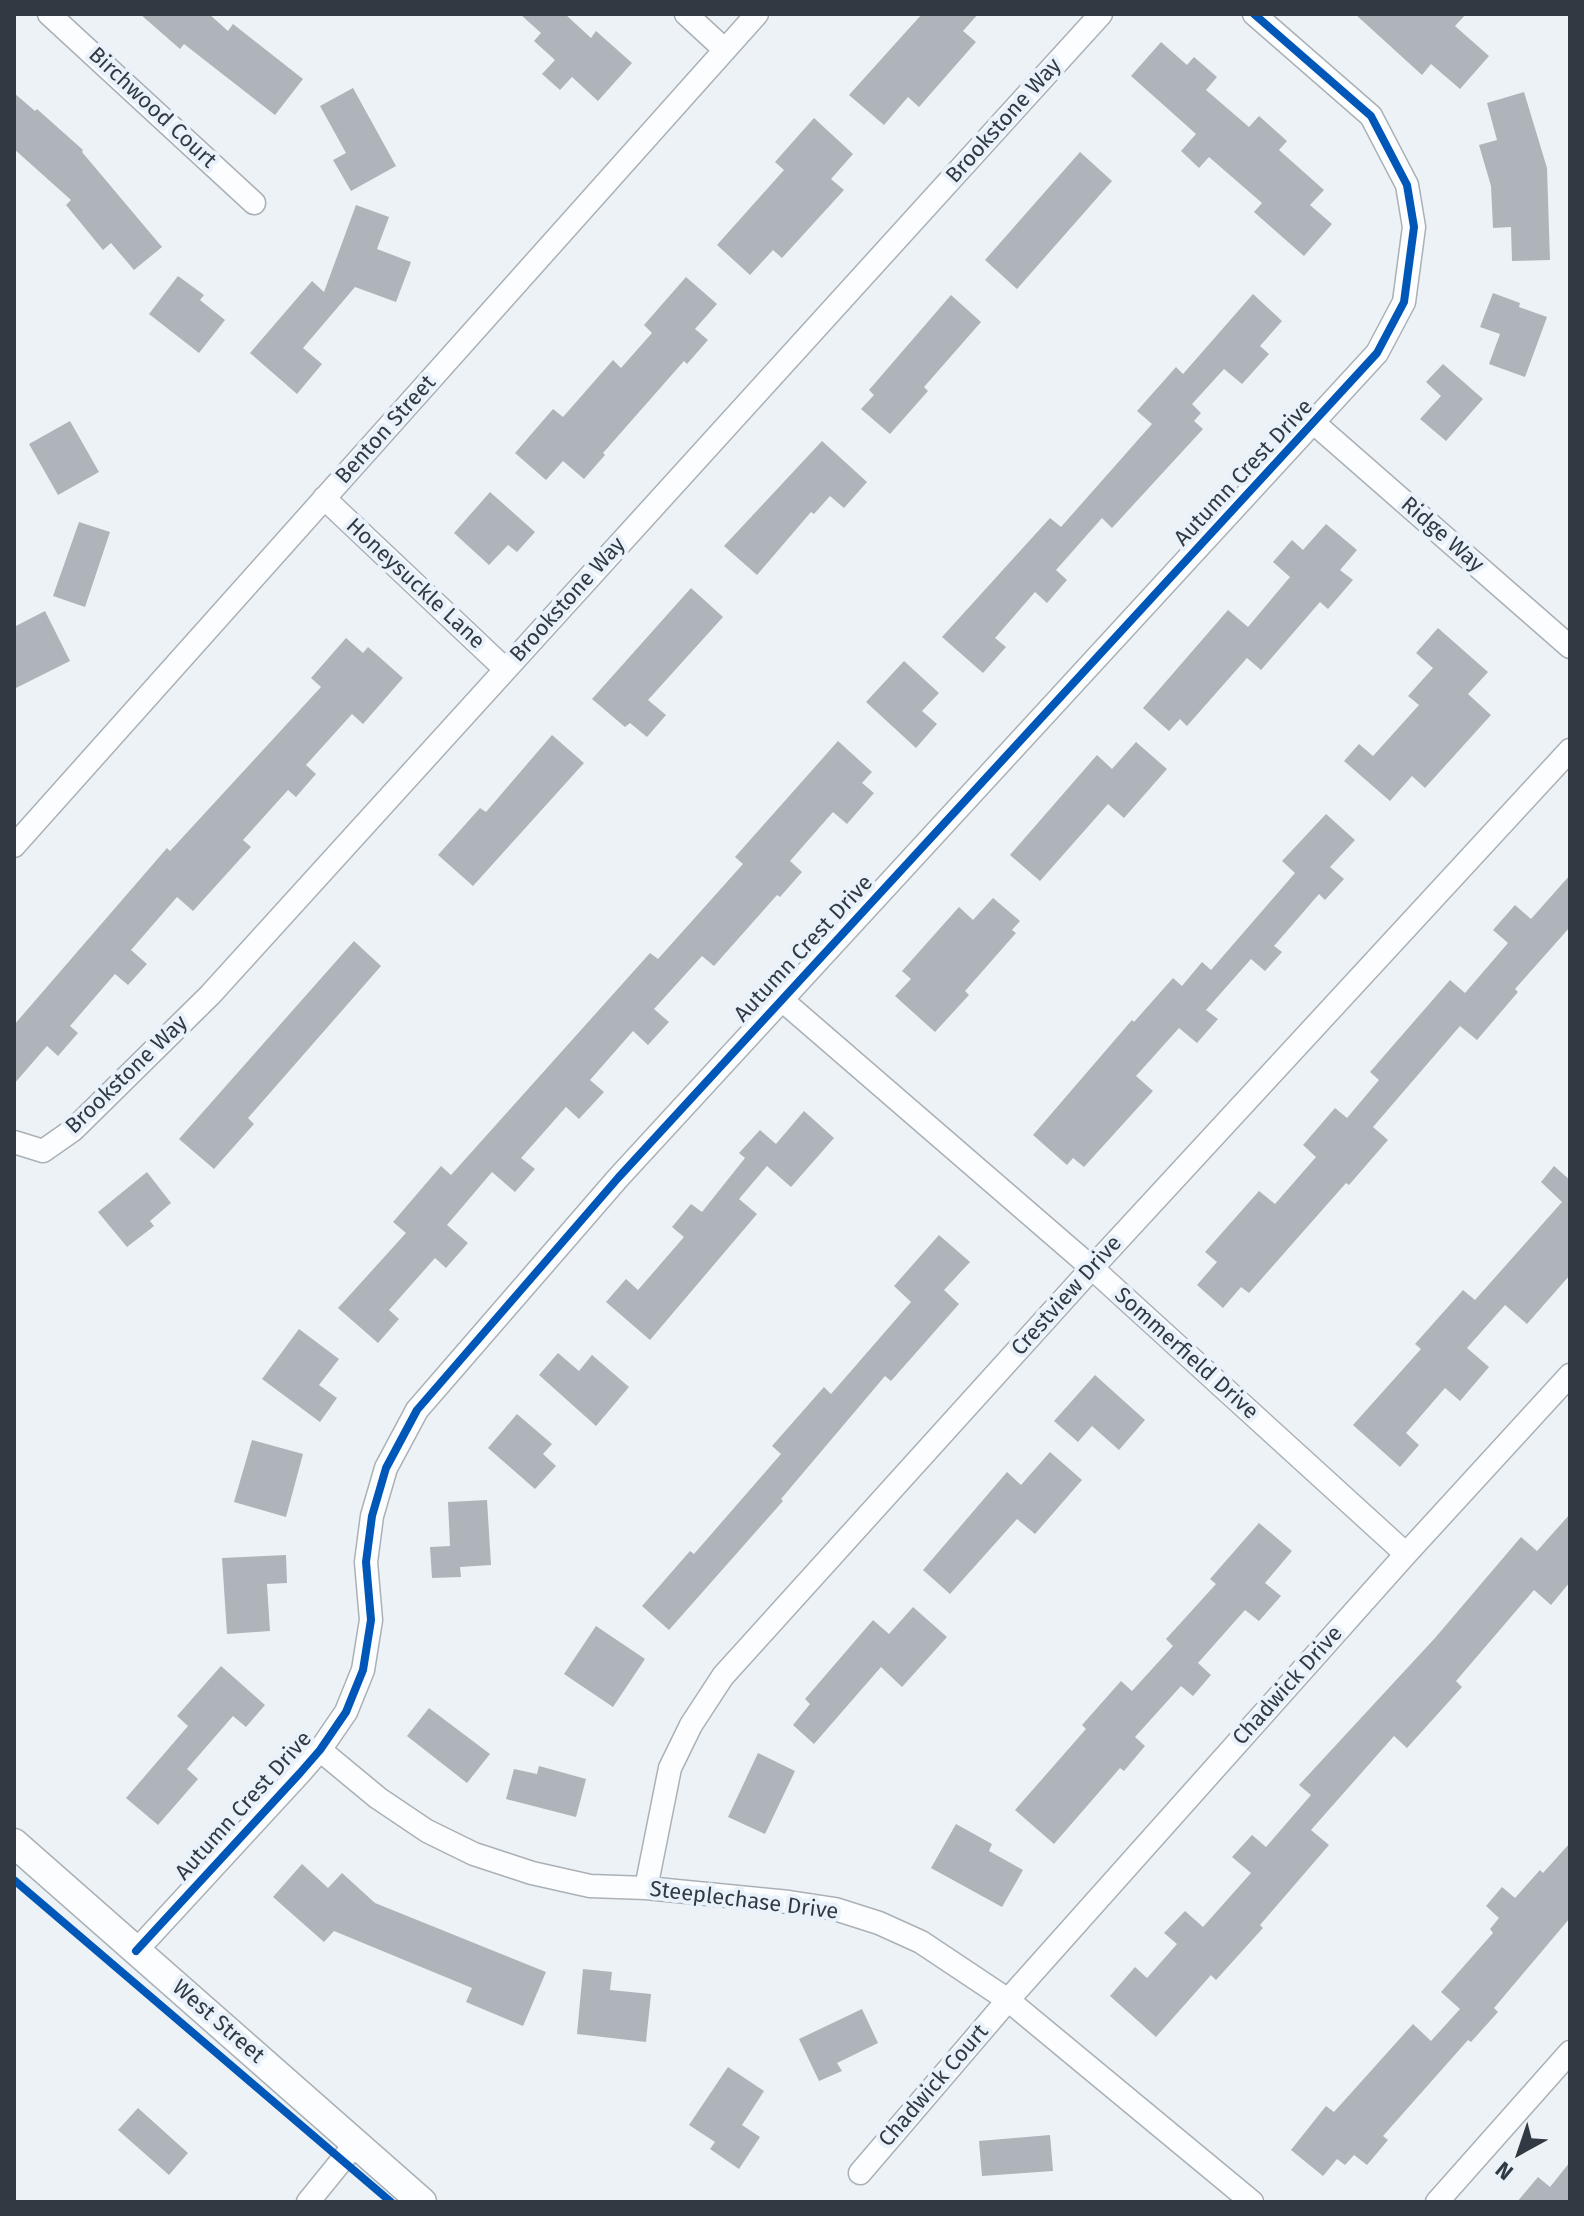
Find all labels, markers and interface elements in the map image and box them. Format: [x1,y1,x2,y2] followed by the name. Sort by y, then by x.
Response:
[83,42,221,174] street label: Birchwood Court
[941,53,1067,189] street label: Brookstone Way
[330,370,442,490] street label: Benton Street
[1169,394,1319,552] street label: Autumn Crest Drive
[1395,492,1489,578] street label: Ridge Way
[340,513,490,655] street label: Honeysuckle Lane
[505,532,631,668] street label: Brookstone Way
[729,870,879,1028] street label: Autumn Crest Drive
[60,1010,194,1140] street label: Brookstone Way
[1006,1231,1128,1361] street label: Crestview Drive
[1109,1282,1263,1426] street label: Sommerfield Drive
[1228,1621,1348,1751] street label: Chadwick Drive
[170,1726,318,1886] street label: Autumn Crest Drive
[648,1876,840,1926] street label: Steeplechase Drive
[166,1975,270,2069] street label: West Street
[874,2019,994,2153] street label: Chadwick Court
[1480,2112,1560,2192] north arrow
[1490,2156,1519,2186] text: N

